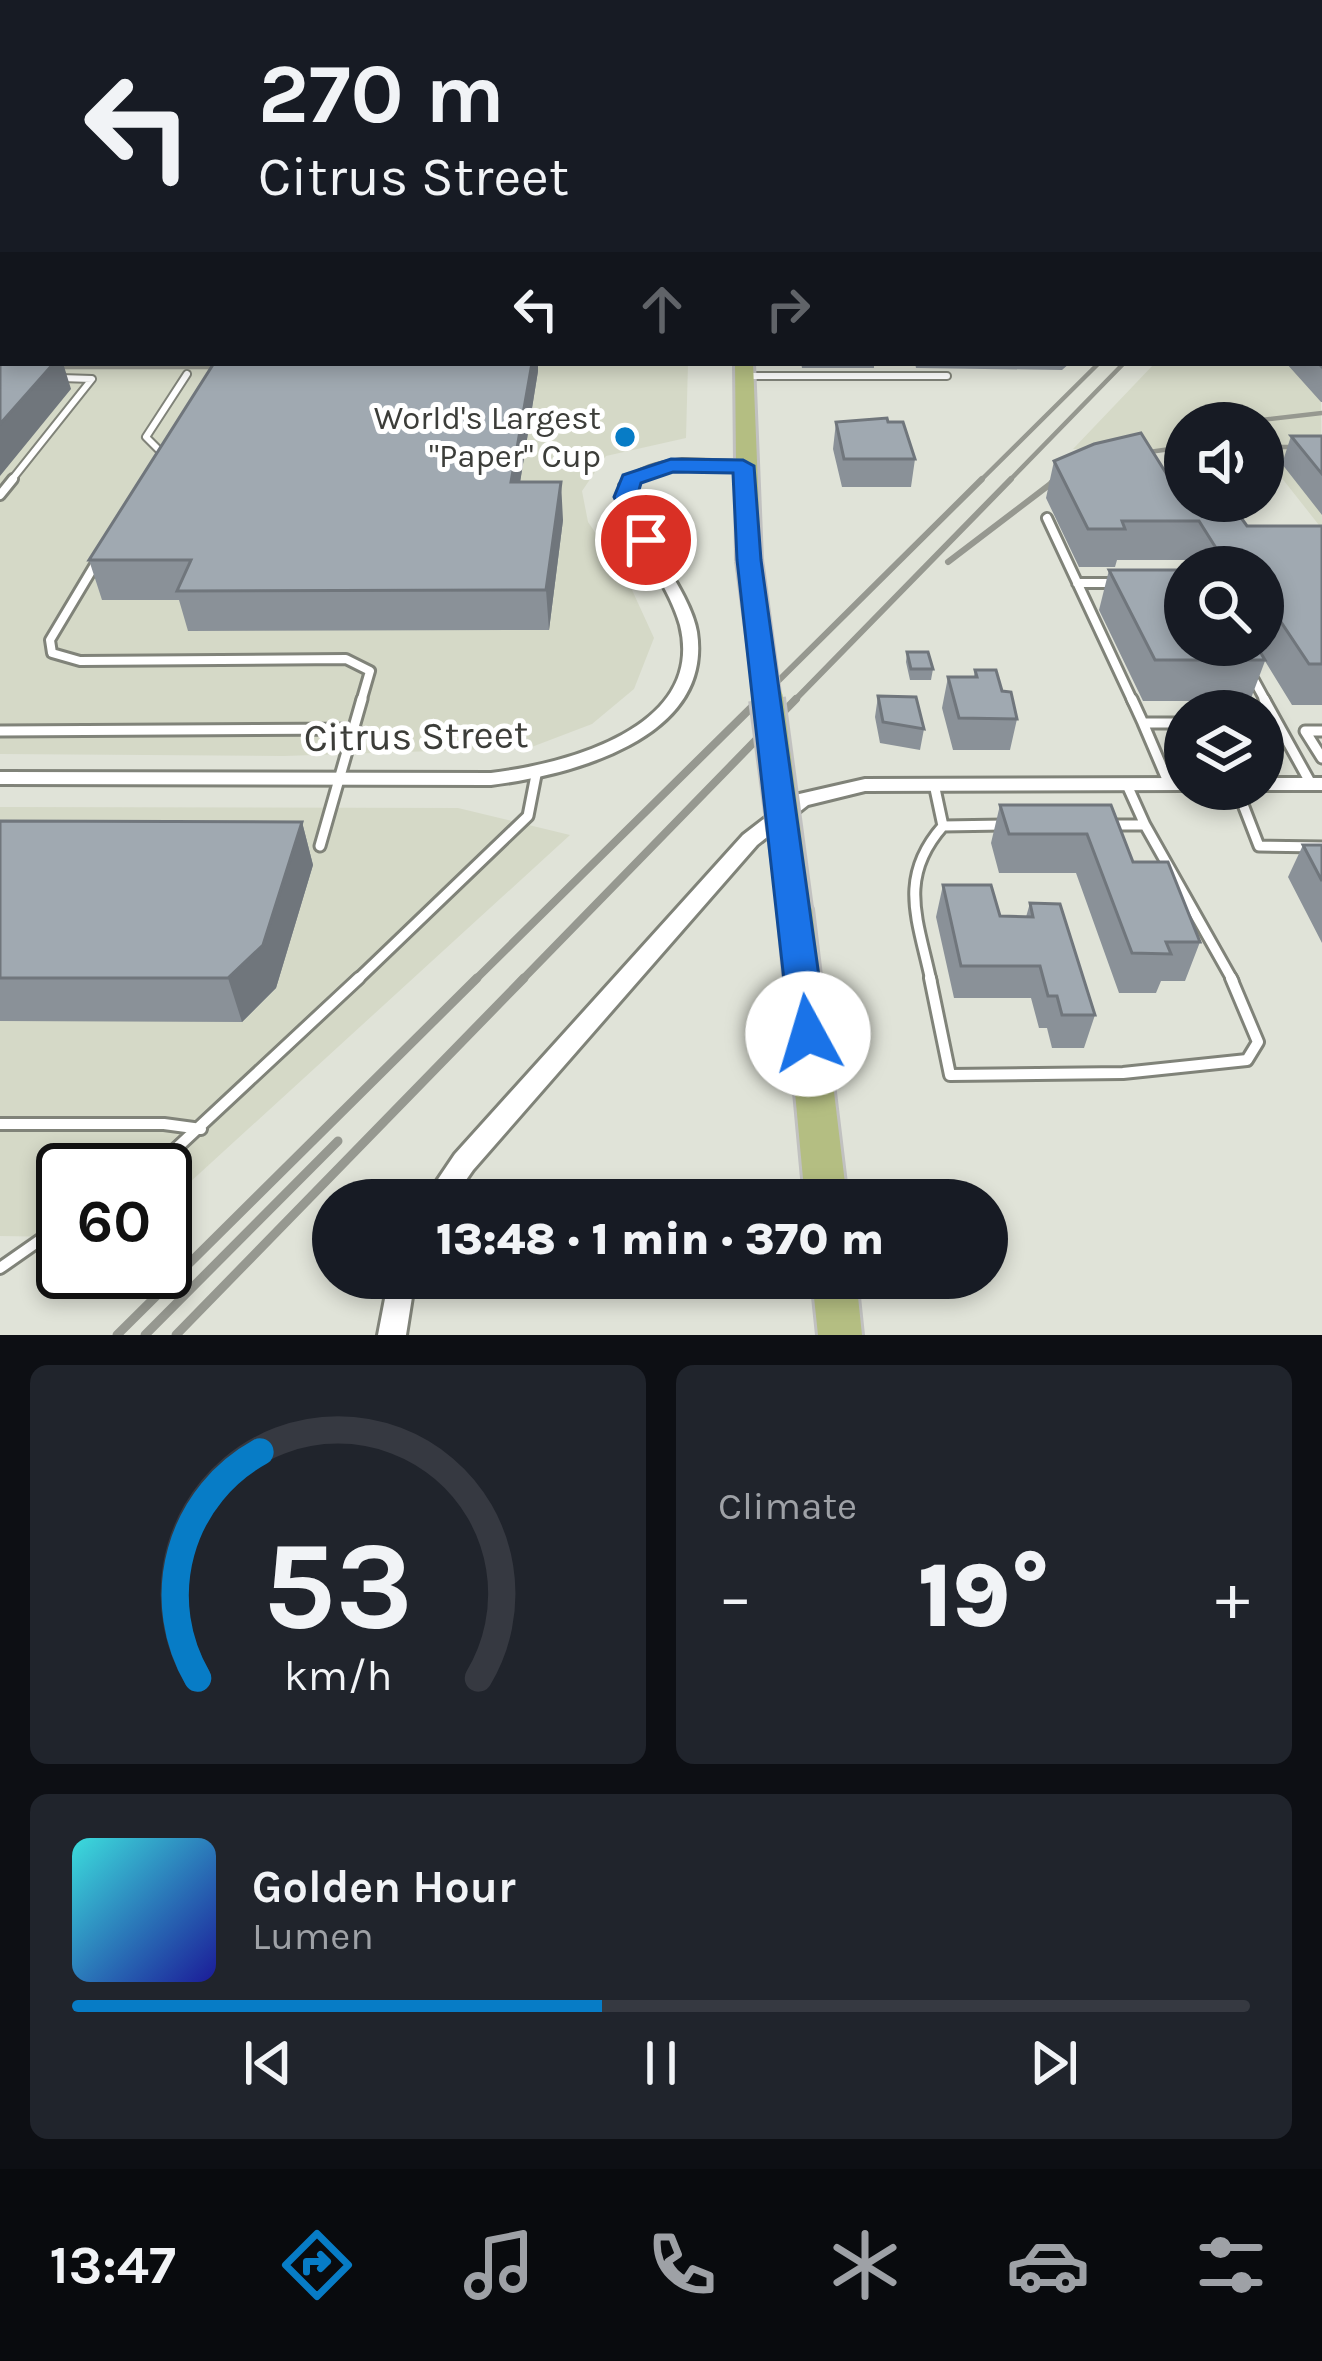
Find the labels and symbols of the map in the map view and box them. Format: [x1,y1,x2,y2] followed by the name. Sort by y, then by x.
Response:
[374,399,601,475] place label: World's Largest "Paper" Cup
[612,424,638,450] marker: World's Largest "Paper" Cup
[595,489,697,591] pin
[303,711,529,761] street label: Citrus Street
[745,971,871,1097] position arrow
[36,1143,192,1299] speed limit sign: 60

